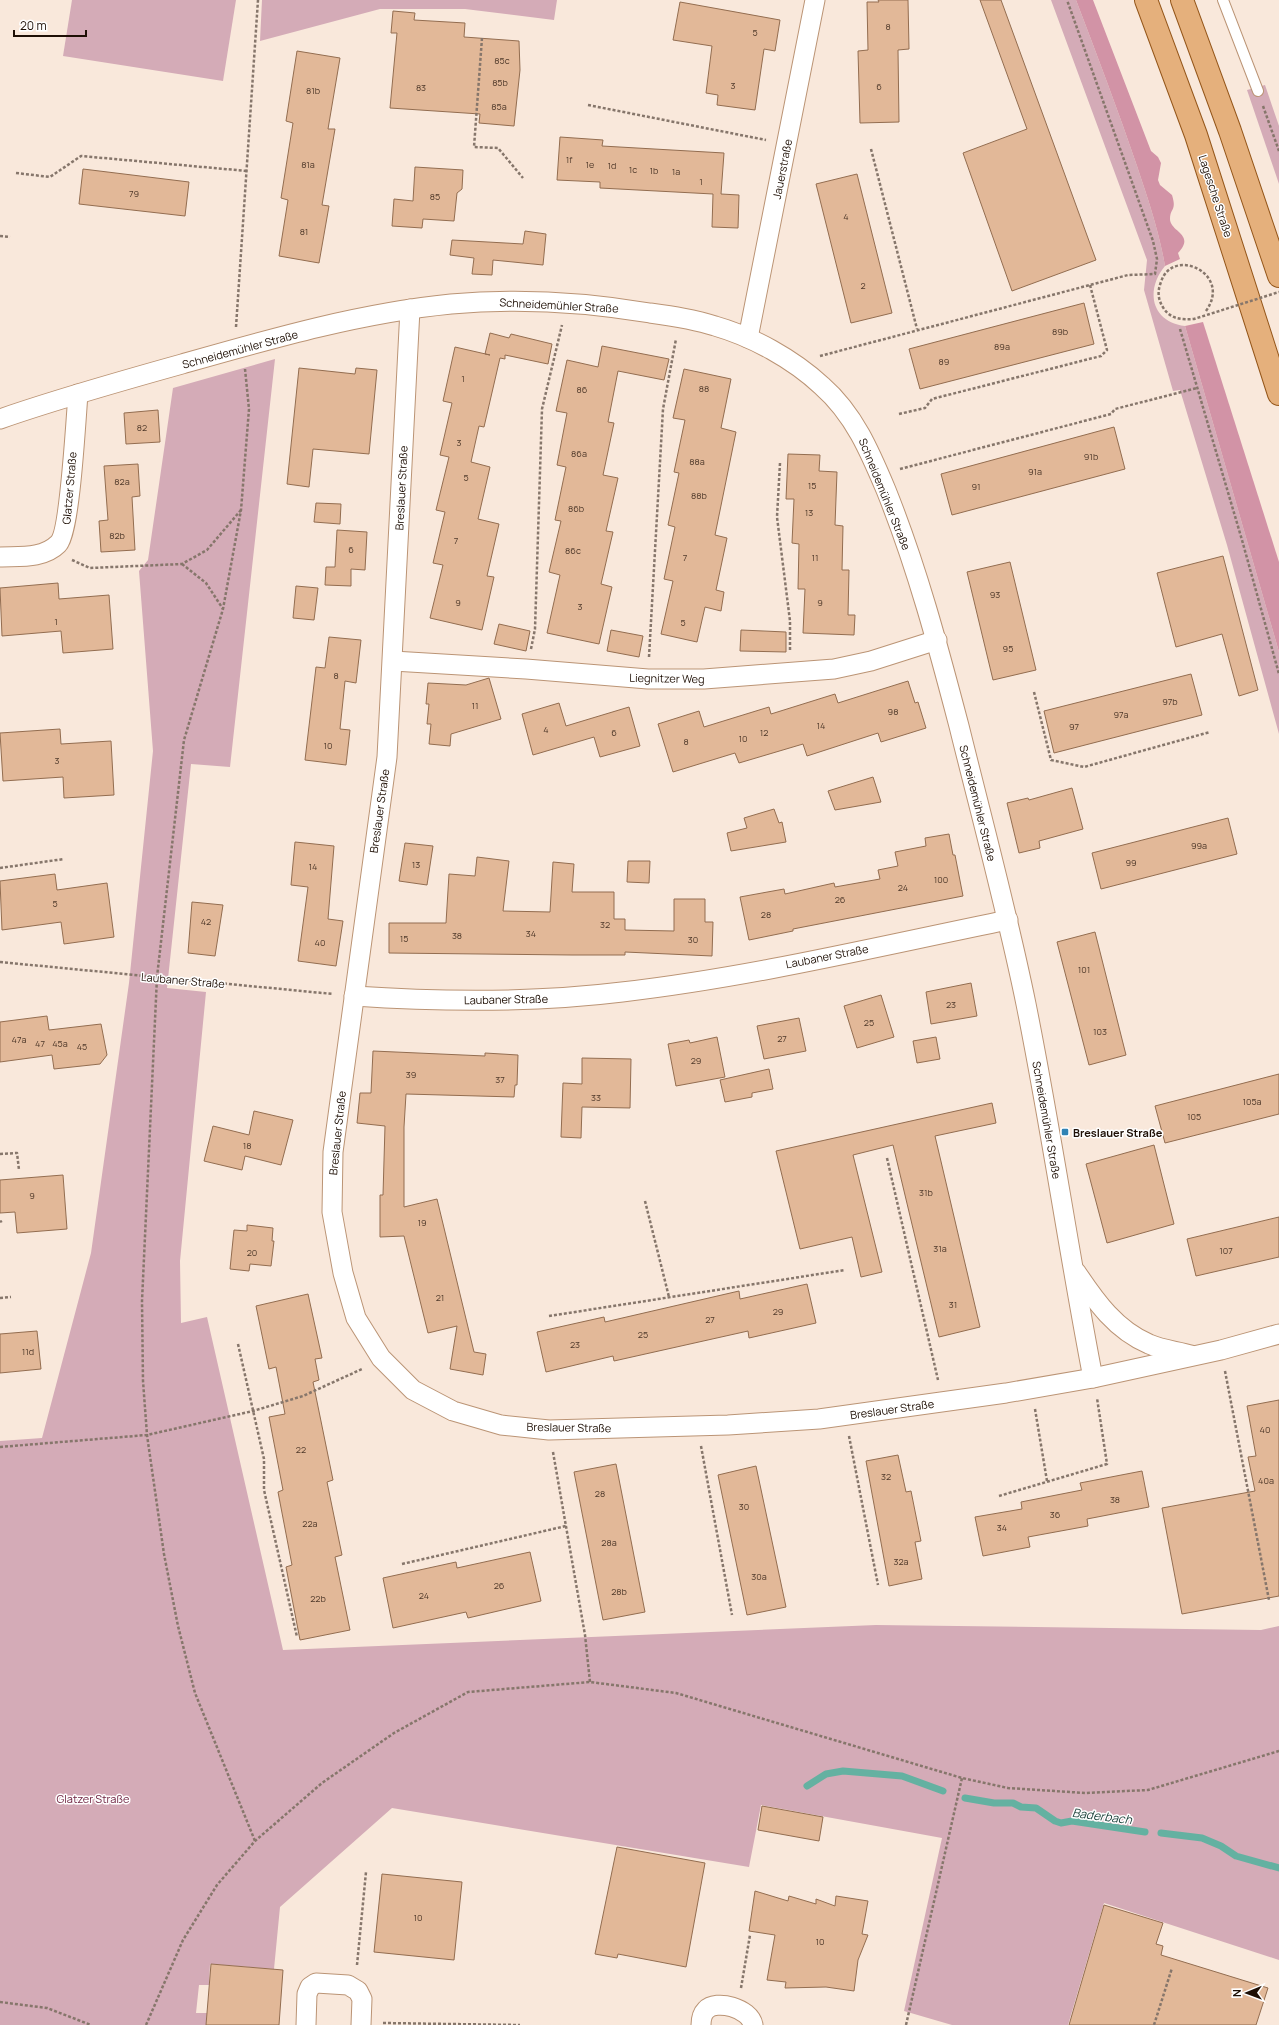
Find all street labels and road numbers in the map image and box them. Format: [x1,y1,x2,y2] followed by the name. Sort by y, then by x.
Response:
[769,137,795,200] street label: Jauerstraße
[1196,153,1237,240] street label: Lagesche Straße
[499,294,620,316] street label: Schneidemühler Straße
[180,326,300,372] street label: Schneidemühler Straße
[856,436,915,553] street label: Schneidemühler Straße
[391,445,411,531] street label: Breslauer Straße
[58,450,80,525] street label: Glatzer Straße
[629,670,705,686] street label: Liegnitzer Weg
[956,743,1000,863] street label: Schneidemühler Straße
[366,767,392,854] street label: Breslauer Straße
[784,941,870,971] street label: Laubaner Straße
[140,969,226,991] street label: Laubaner Straße
[464,991,549,1007] street label: Laubaner Straße
[1029,1060,1065,1181] street label: Schneidemühler Straße
[325,1090,349,1176] street label: Breslauer Straße
[849,1396,936,1422] street label: Breslauer Straße
[527,1419,612,1435] street label: Breslauer Straße

